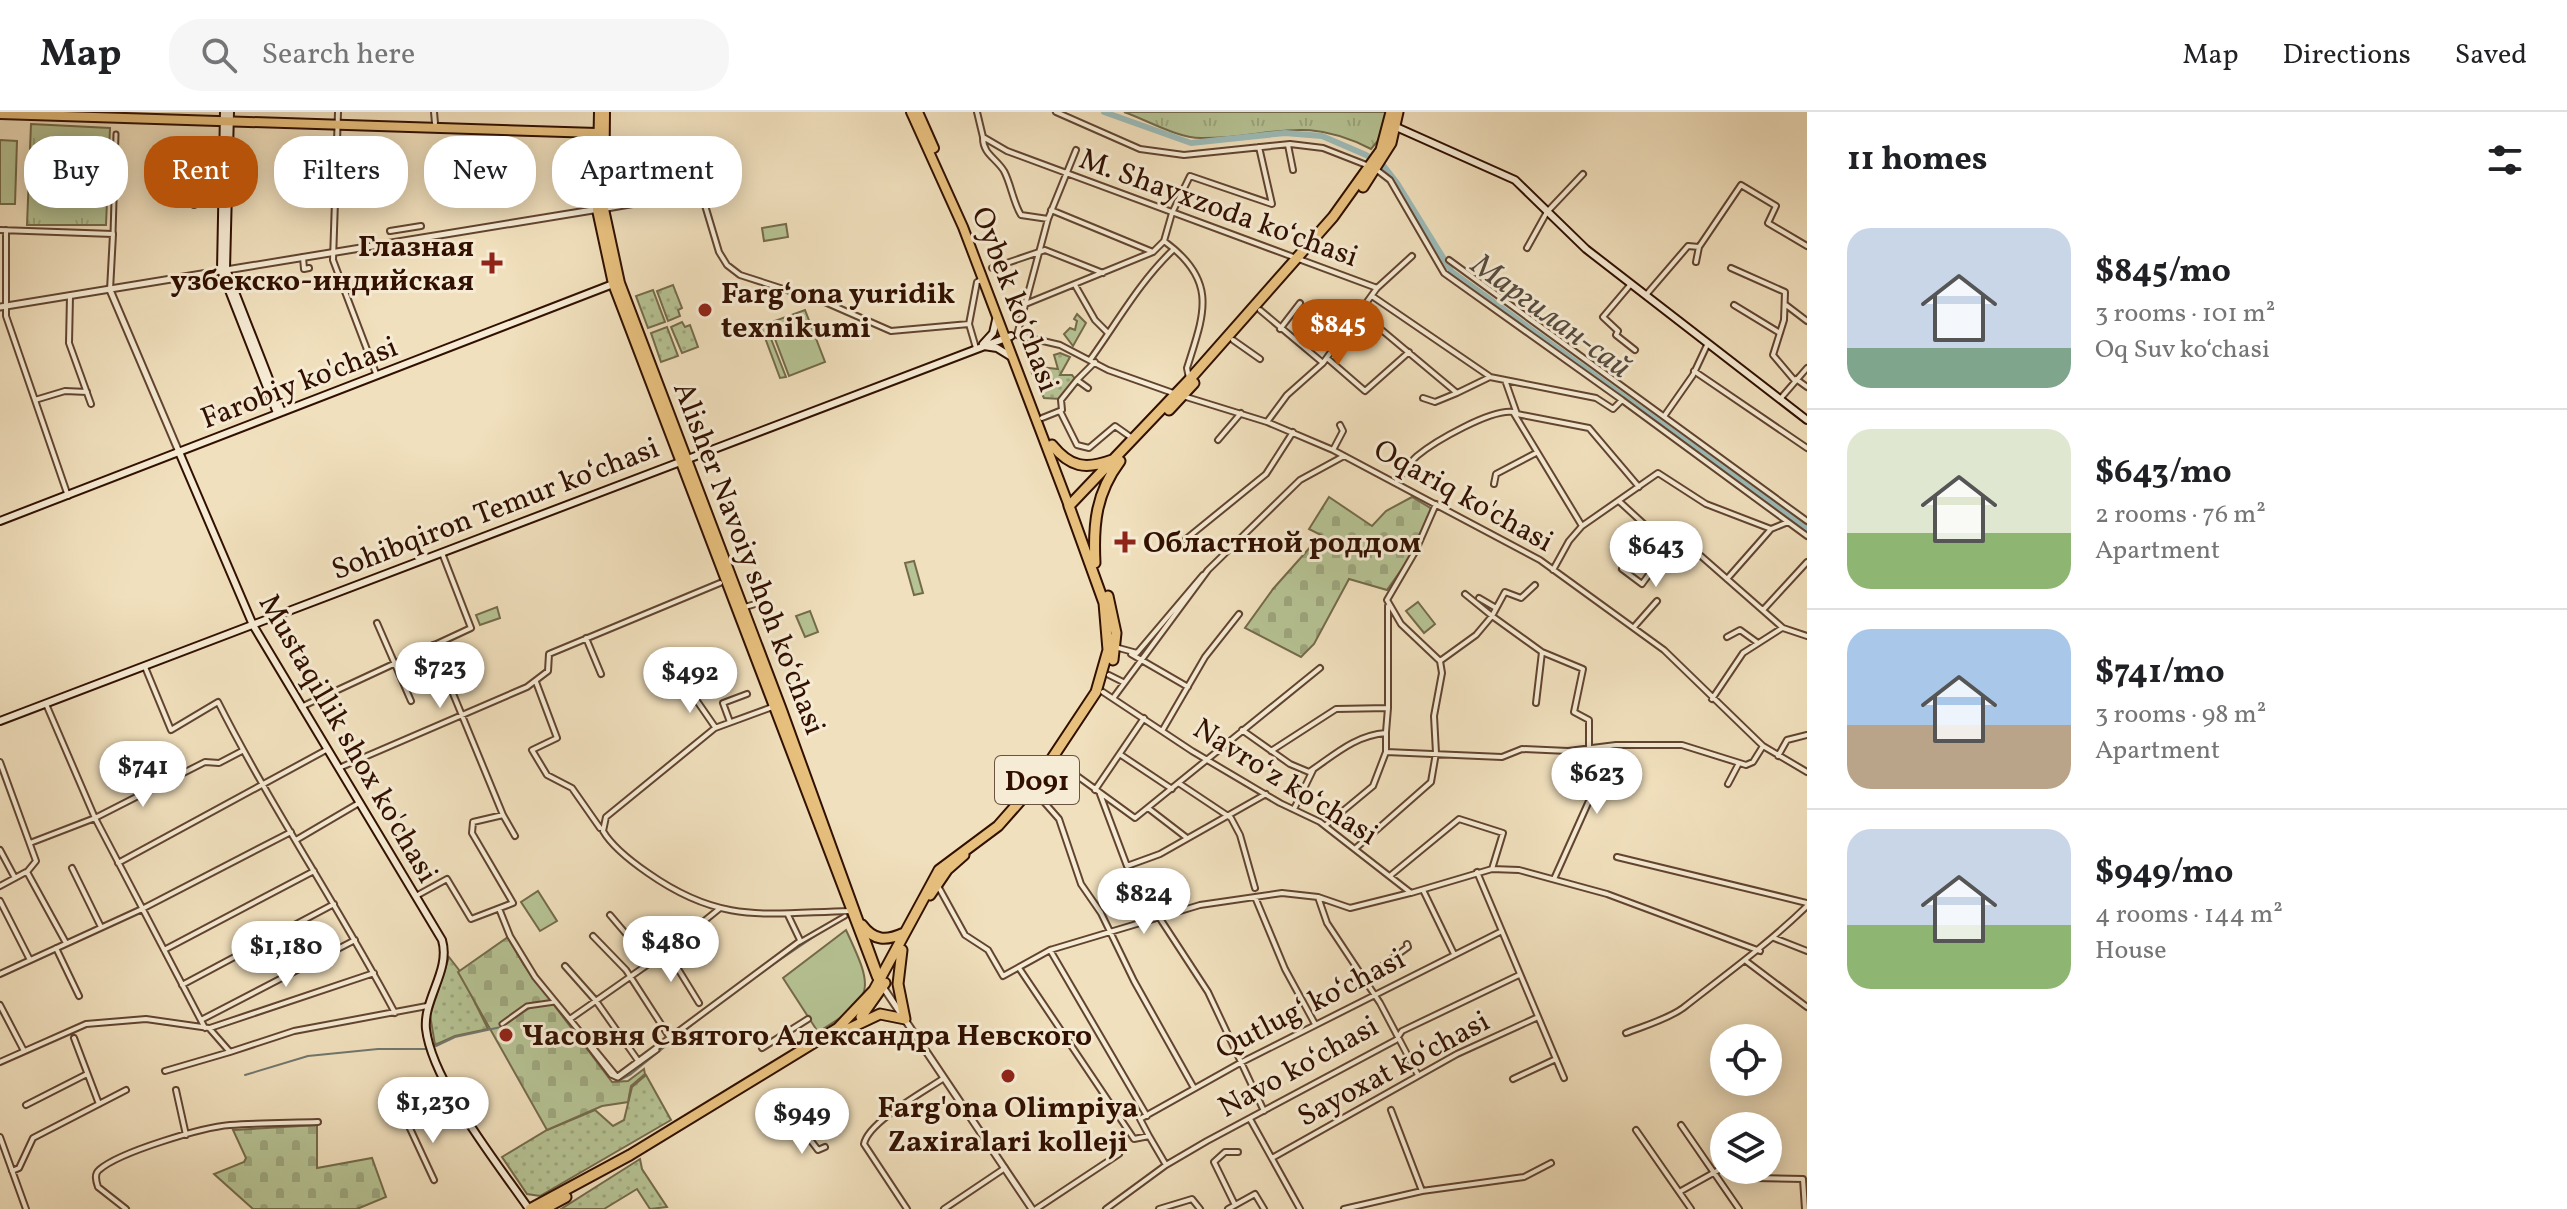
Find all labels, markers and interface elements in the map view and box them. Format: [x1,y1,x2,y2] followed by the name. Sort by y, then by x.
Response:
[169,19,729,91] search box
[40,29,121,82] text: Map
[197,33,241,77] icon: search
[261,34,415,76] text: Search here
[2183,36,2239,75] text: Map
[2283,36,2411,75] text: Directions
[2455,36,2527,75] text: Saved
[24,136,128,208] chip: Buy
[144,136,258,208] chip: Rent
[274,136,408,208] chip: Filters
[424,136,536,208] chip: New
[552,136,742,208] chip: Apartment
[1847,137,1987,184] text: 11 homes
[2483,138,2527,182] icon: filters
[1073,139,1364,279] street label: M. Shayxzoda koʻchasi
[960,201,1069,398] street label: Oybek ko‘chasi
[170,227,474,303] place label: Глазная узбекско-индийская
[1461,244,1639,390] water label: Маргилан-сай
[2095,249,2231,296] text: $845/mo
[481,252,503,274] marker: Глазная узбекско-индийская
[1911,260,2007,356] icon: home
[721,274,955,350] place label: Farg‘ona yuridik texnikumi
[2095,296,2275,332] text: 3 rooms · 101 m²
[1291,299,1385,367] pin: $845
[696,301,714,319] marker: Farg‘ona yuridik texnikumi
[1310,307,1366,343] text: $845
[195,327,404,441] street label: Farobiy ko'chasi
[2095,332,2270,368] text: Oq Suv koʻchasi
[661,376,835,741] street label: Alisher Navoiy shoh koʻchasi
[326,428,666,592] street label: Sohibqiron Temur koʻchasi
[1366,430,1561,564] street label: Oqariq ko'chasi
[2095,450,2232,497] text: $643/mo
[1911,461,2007,557] icon: home
[2095,497,2266,533] text: 2 rooms · 76 m²
[1609,521,1703,589] pin: $643
[1143,523,1421,565] place label: Областной роддом
[1628,529,1684,565] text: $643
[1114,531,1136,553] marker: Областной роддом
[2095,533,2220,569] text: Apartment
[247,587,447,891] street label: Mustaqillik shox ko'chasi
[393,642,487,710] pin: $723
[643,647,737,715] pin: $492
[413,650,467,686] text: $723
[2095,650,2225,697] text: $741/mo
[661,655,719,691] text: $492
[1911,661,2007,757] icon: home
[2095,697,2266,733] text: 3 rooms · 98 m²
[1184,709,1386,856] street label: Navroʻz koʻchasi
[2095,733,2220,769] text: Apartment
[96,741,190,809] pin: $741
[1550,748,1644,816] pin: $623
[117,749,169,785] text: $741
[995,756,1079,804] road number: D091
[1569,756,1625,792] text: $623
[2095,850,2233,897] text: $949/mo
[1911,861,2007,957] icon: home
[1097,868,1191,936] pin: $824
[1115,876,1173,912] text: $824
[2095,897,2283,933] text: 4 rooms · 144 m²
[624,916,718,984] pin: $480
[221,921,351,989] pin: $1,180
[641,924,701,960] text: $480
[249,929,323,965] text: $1,180
[2095,933,2167,969] text: House
[1209,939,1413,1071] street label: Qutlugʻ koʻchasi
[1290,1001,1498,1138] street label: Sayoxat koʻchasi
[1211,1006,1387,1129] street label: Navo koʻchasi
[522,1016,1092,1058] place label: Часовня Святого Александра Невского
[1710,1024,1782,1184] map controls
[1710,1024,1782,1096] button: locate
[497,1026,515,1044] marker: Часовня Святого Александра Невского
[999,1067,1017,1085] marker: Farg'ona Olimpiya Zaxiralari kolleji
[368,1077,498,1145] pin: $1,230
[396,1085,470,1121] text: $1,230
[755,1088,849,1156] pin: $949
[878,1088,1138,1164] place label: Farg'ona Olimpiya Zaxiralari kolleji
[773,1096,831,1132] text: $949
[1710,1112,1782,1184] button: layers

